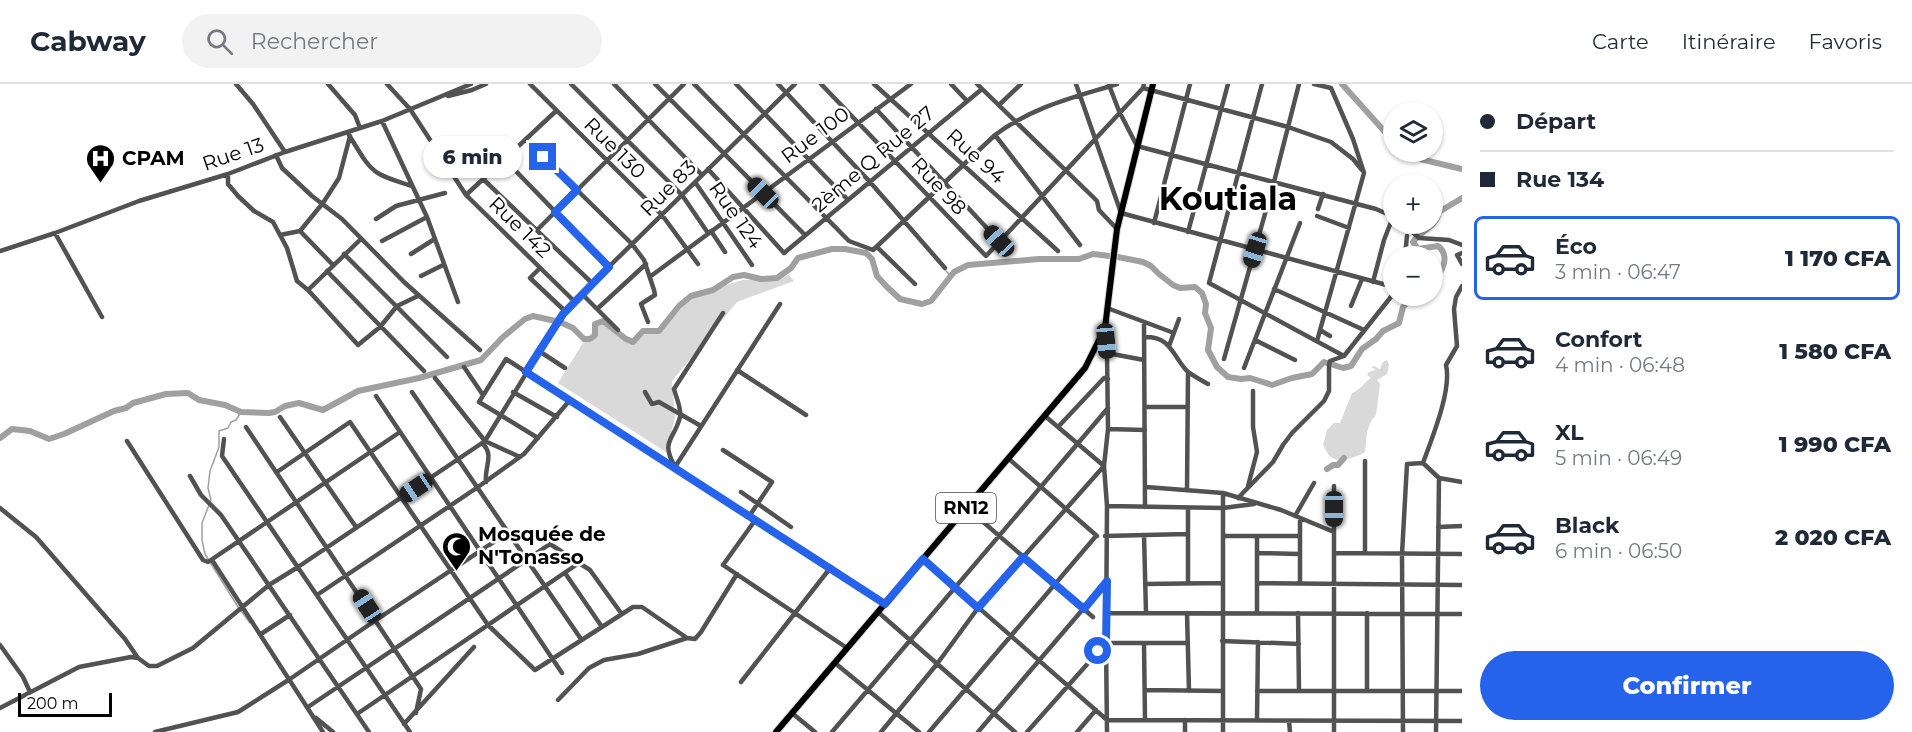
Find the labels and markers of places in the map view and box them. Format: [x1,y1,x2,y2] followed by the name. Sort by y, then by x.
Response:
[85,142,117,184] hospital icon: CPAM
[122,146,185,170] place label: CPAM
[478,522,606,569] place label: Mosquée de N'Tonasso
[441,530,473,572] mosque icon: Mosquée de N'Tonasso

